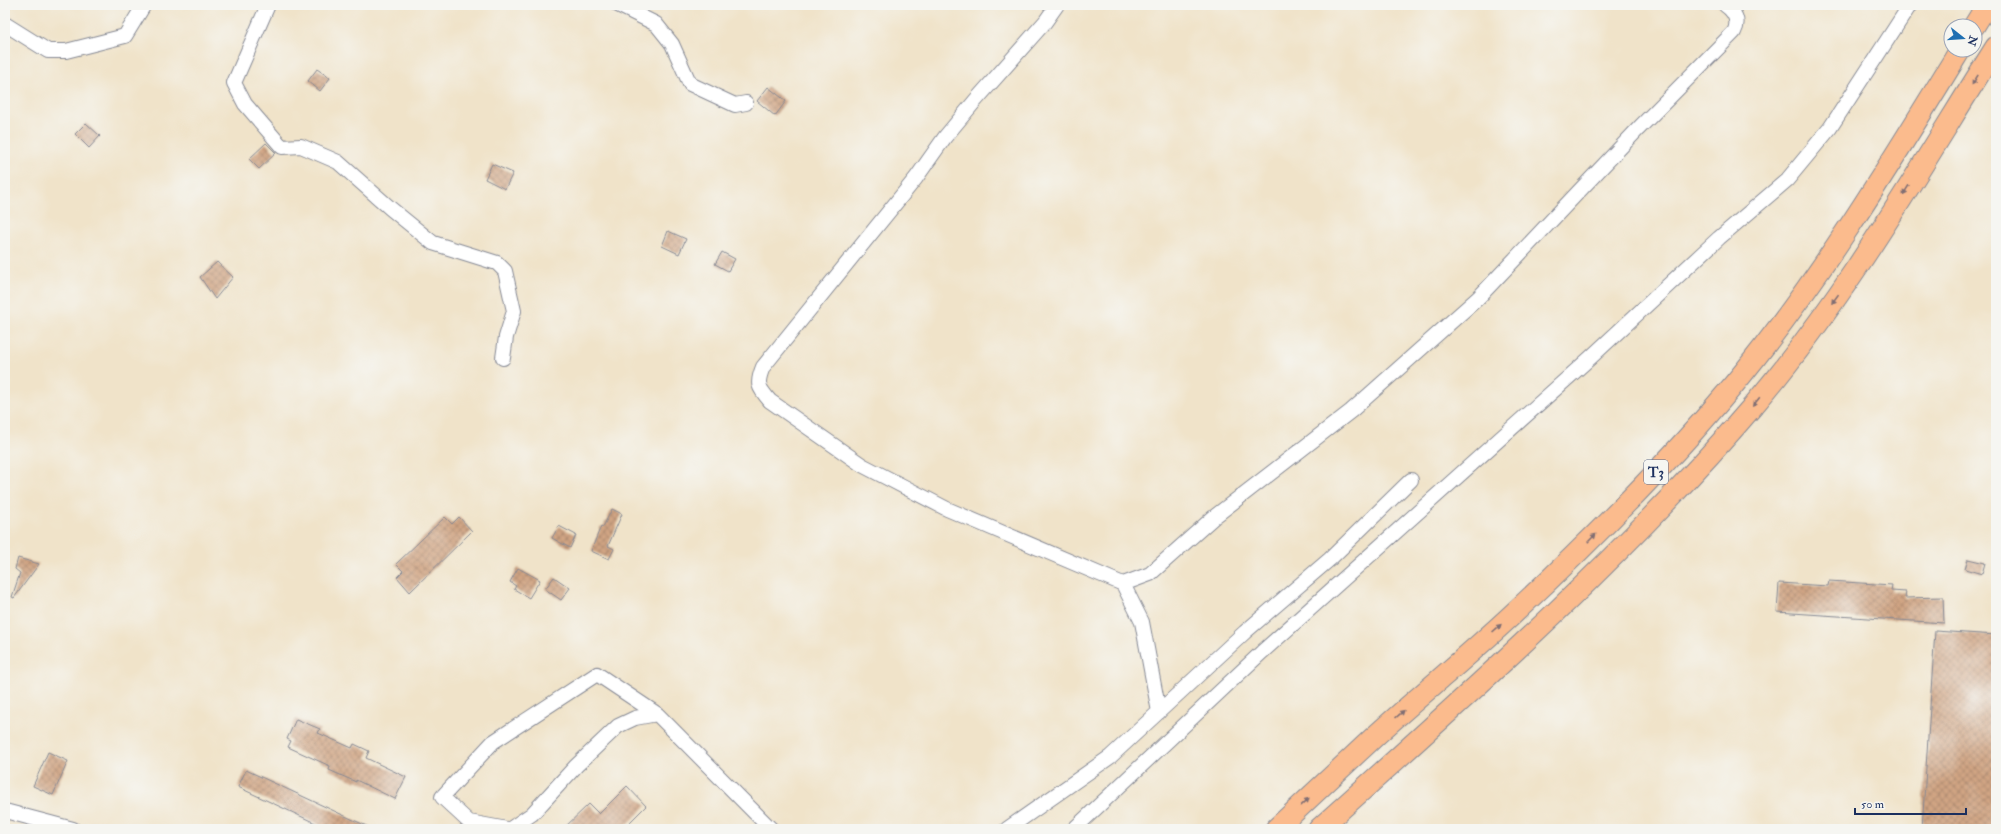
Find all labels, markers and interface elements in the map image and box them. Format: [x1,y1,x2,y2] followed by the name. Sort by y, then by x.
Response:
[1943,18,1983,58] north arrow
[1964,33,1980,48] text: N
[1971,75,1979,85] one-way arrow
[1902,185,1910,195] one-way arrow
[1831,294,1839,304] one-way arrow
[1751,397,1760,408] one-way arrow
[1644,460,1668,484] road number: T3
[1587,533,1596,543] one-way arrow
[1492,623,1503,632] one-way arrow
[1396,710,1405,719] one-way arrow
[1855,790,1966,816] scale bar
[1300,797,1310,807] one-way arrow
[1861,797,1885,812] text: 50 m

